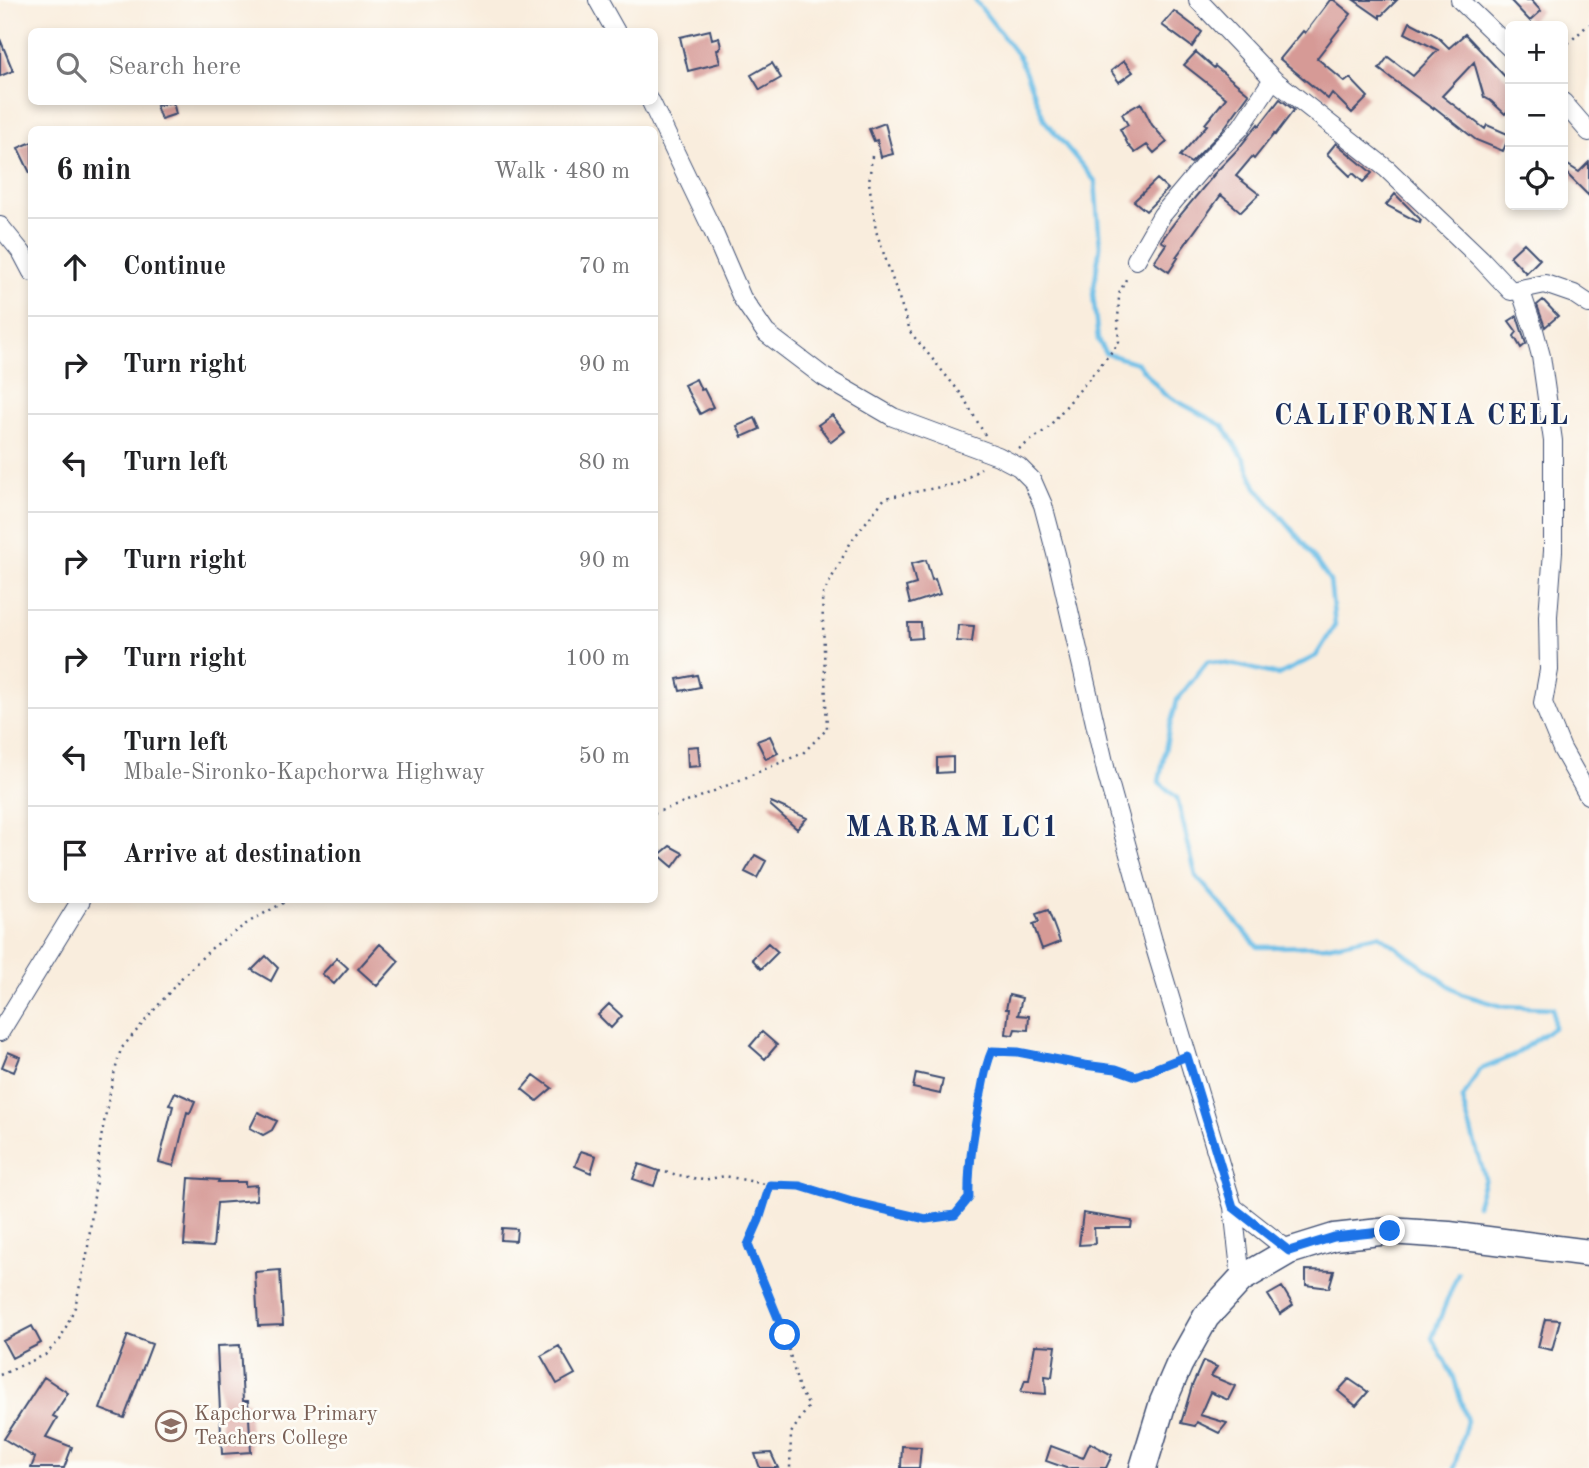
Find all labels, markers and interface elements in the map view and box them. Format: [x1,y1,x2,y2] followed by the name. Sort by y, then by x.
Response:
[1505,21,1568,210] map controls
[1505,21,1568,84] button: +
[28,28,658,105] search box
[52,48,90,86] icon: search
[108,54,241,80] text: Search here
[1505,84,1568,147] button: −
[1505,147,1568,210] button: locate
[56,156,131,186] text: 6 min
[494,160,630,183] text: Walk · 480 m
[56,248,94,286] icon: ahead
[123,254,226,280] text: Continue
[579,255,630,278] text: 70 m
[56,346,94,384] icon: right
[123,352,246,378] text: Turn right
[579,353,630,376] text: 90 m
[1274,403,1570,431] district label: CALIFORNIA CELL
[56,444,94,482] icon: left
[123,450,228,476] text: Turn left
[579,451,630,474] text: 80 m
[56,542,94,580] icon: right
[123,548,246,574] text: Turn right
[579,549,630,572] text: 90 m
[56,640,94,678] icon: right
[123,646,246,672] text: Turn right
[565,647,630,670] text: 100 m
[123,730,228,756] text: Turn left
[56,738,94,776] icon: left
[579,745,630,768] text: 50 m
[123,761,485,784] text: Mbale-Sironko-Kapchorwa Highway
[846,815,1060,843] district label: MARRAM LC1
[56,836,94,874] icon: arrive
[123,842,362,868] text: Arrive at destination
[1374,1215,1405,1246] route end
[769,1319,800,1350] route start
[194,1404,378,1449] place label: Kapchorwa Primary Teachers College
[154,1409,188,1443] school or university icon: Kapchorwa Primary Teachers College

